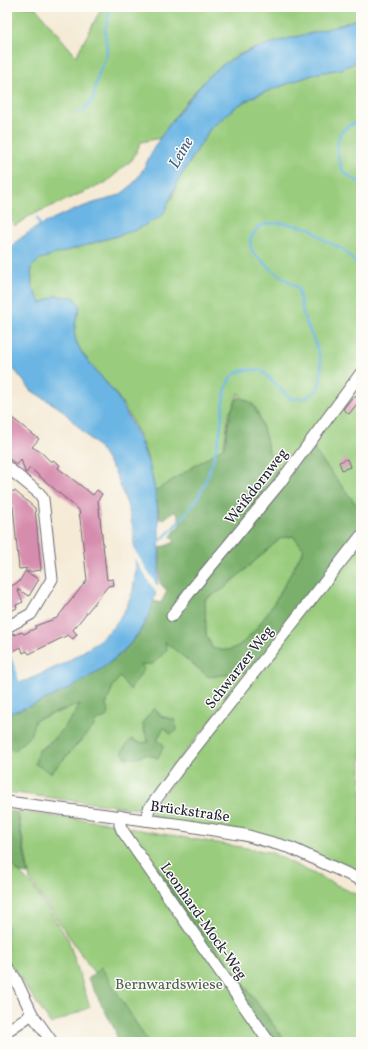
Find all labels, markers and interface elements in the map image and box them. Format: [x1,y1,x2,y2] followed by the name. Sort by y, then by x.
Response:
[164,133,199,173] water label: Leine
[221,444,294,530] street label: Weißdornweg
[201,622,280,714] street label: Schwarzer Weg
[149,797,231,828] street label: Brückstraße
[154,859,251,985] street label: Leonhard-Mock-Weg
[115,975,223,996] park label: Bernwardswiese

